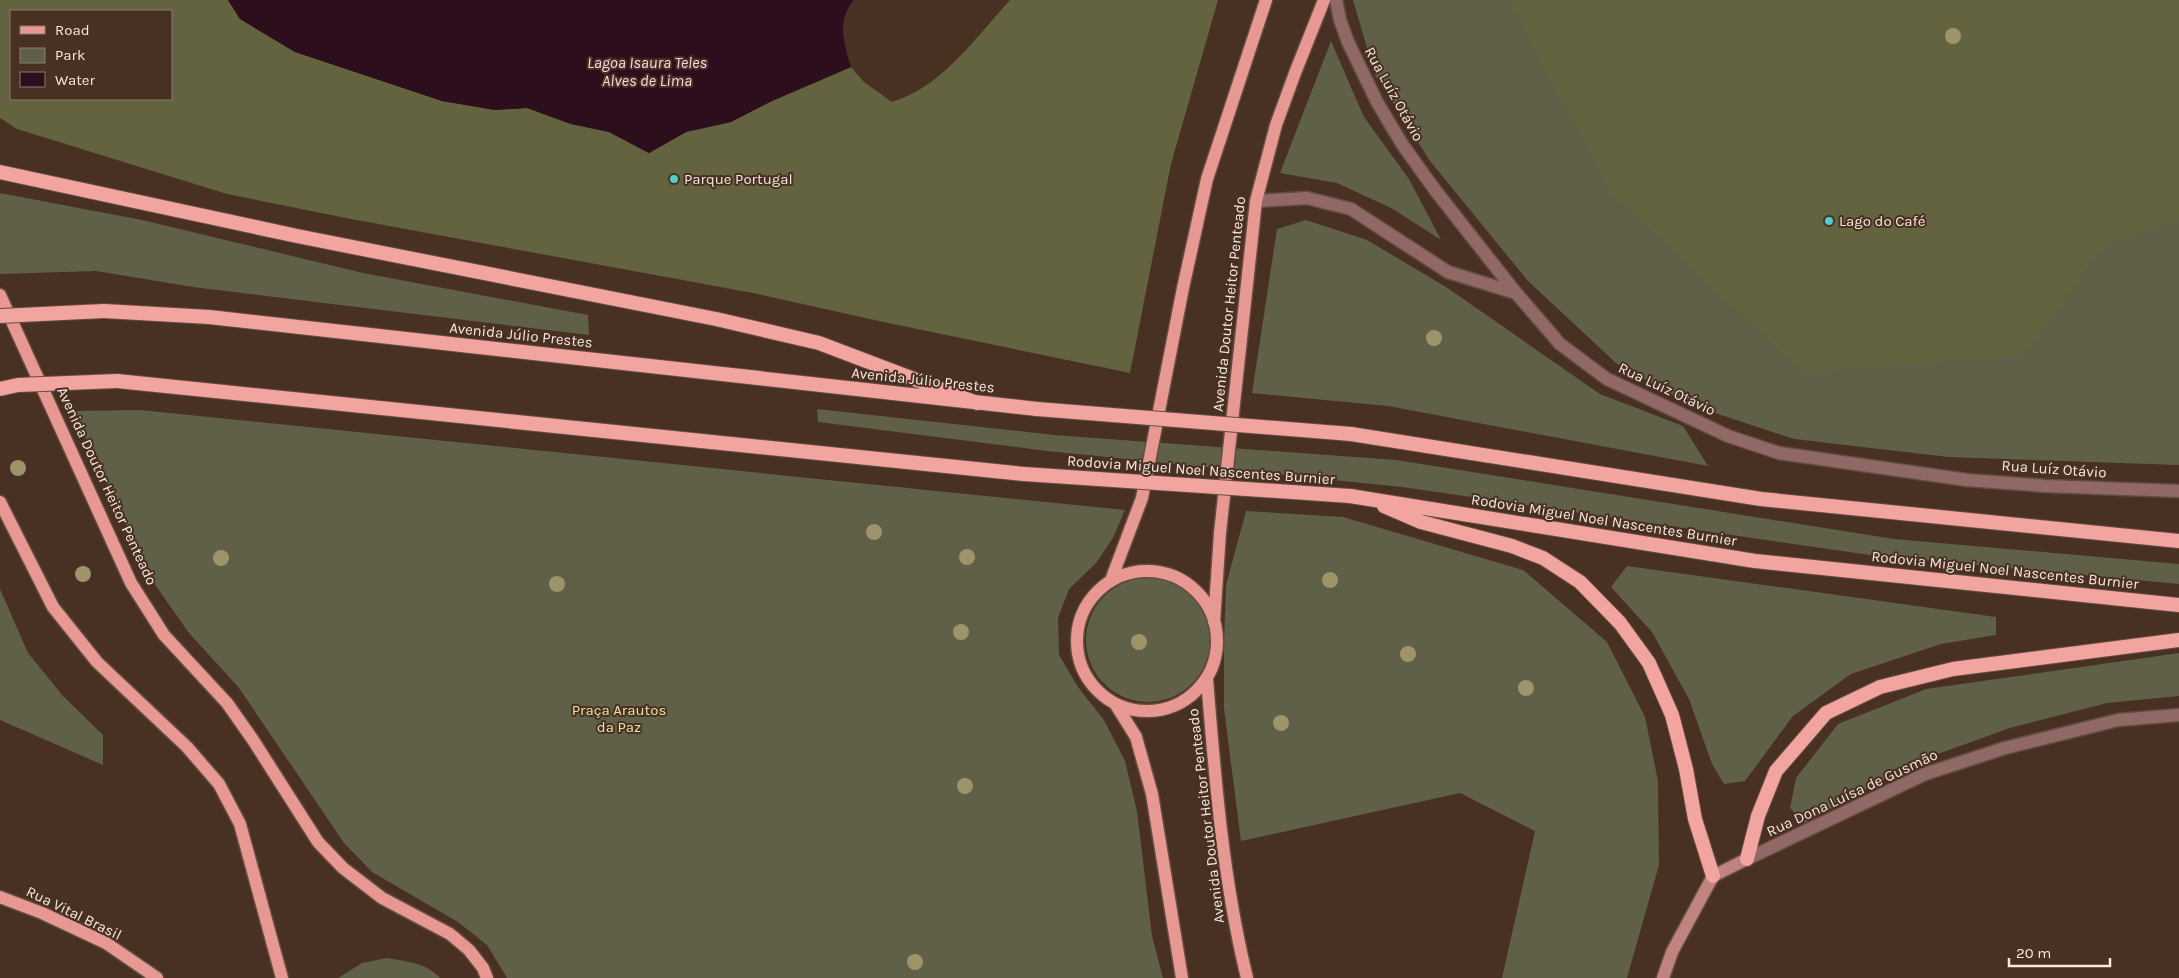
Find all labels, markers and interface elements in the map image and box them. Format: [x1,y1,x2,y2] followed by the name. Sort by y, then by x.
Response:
[10,10,172,100] legend
[55,21,90,39] text: Road
[1361,44,1427,144] street label: Rua Luíz Otávio
[55,46,85,64] text: Park
[587,53,708,90] water label: Lagoa Isaura Teles Alves de Lima
[55,71,96,89] text: Water
[684,170,793,188] place label: Parque Portugal
[668,173,680,185] marker: Parque Portugal
[1209,195,1249,413] street label: Avenida Doutor Heitor Penteado
[1839,212,1925,230] place label: Lago do Café
[1823,215,1835,227] marker: Lago do Café
[449,319,593,351] street label: Avenida Júlio Prestes
[1616,359,1718,419] street label: Rua Luíz Otávio
[851,364,995,396] street label: Avenida Júlio Prestes
[53,384,161,588] street label: Avenida Doutor Heitor Penteado
[1066,452,1336,488] street label: Rodovia Miguel Noel Nascentes Burnier
[2001,456,2107,482] street label: Rua Luíz Otávio
[1470,490,1739,550] street label: Rodovia Miguel Noel Nascentes Burnier
[1871,547,2140,593] street label: Rodovia Miguel Noel Nascentes Burnier
[572,701,666,736] park label: Praça Arautos da Paz
[1184,707,1228,925] street label: Avenida Doutor Heitor Penteado
[1764,745,1940,841] street label: Rua Dona Luísa de Gusmão
[23,882,125,944] street label: Rua Vital Brasil
[2009,936,2110,968] scale bar
[2016,944,2051,962] text: 20 m

